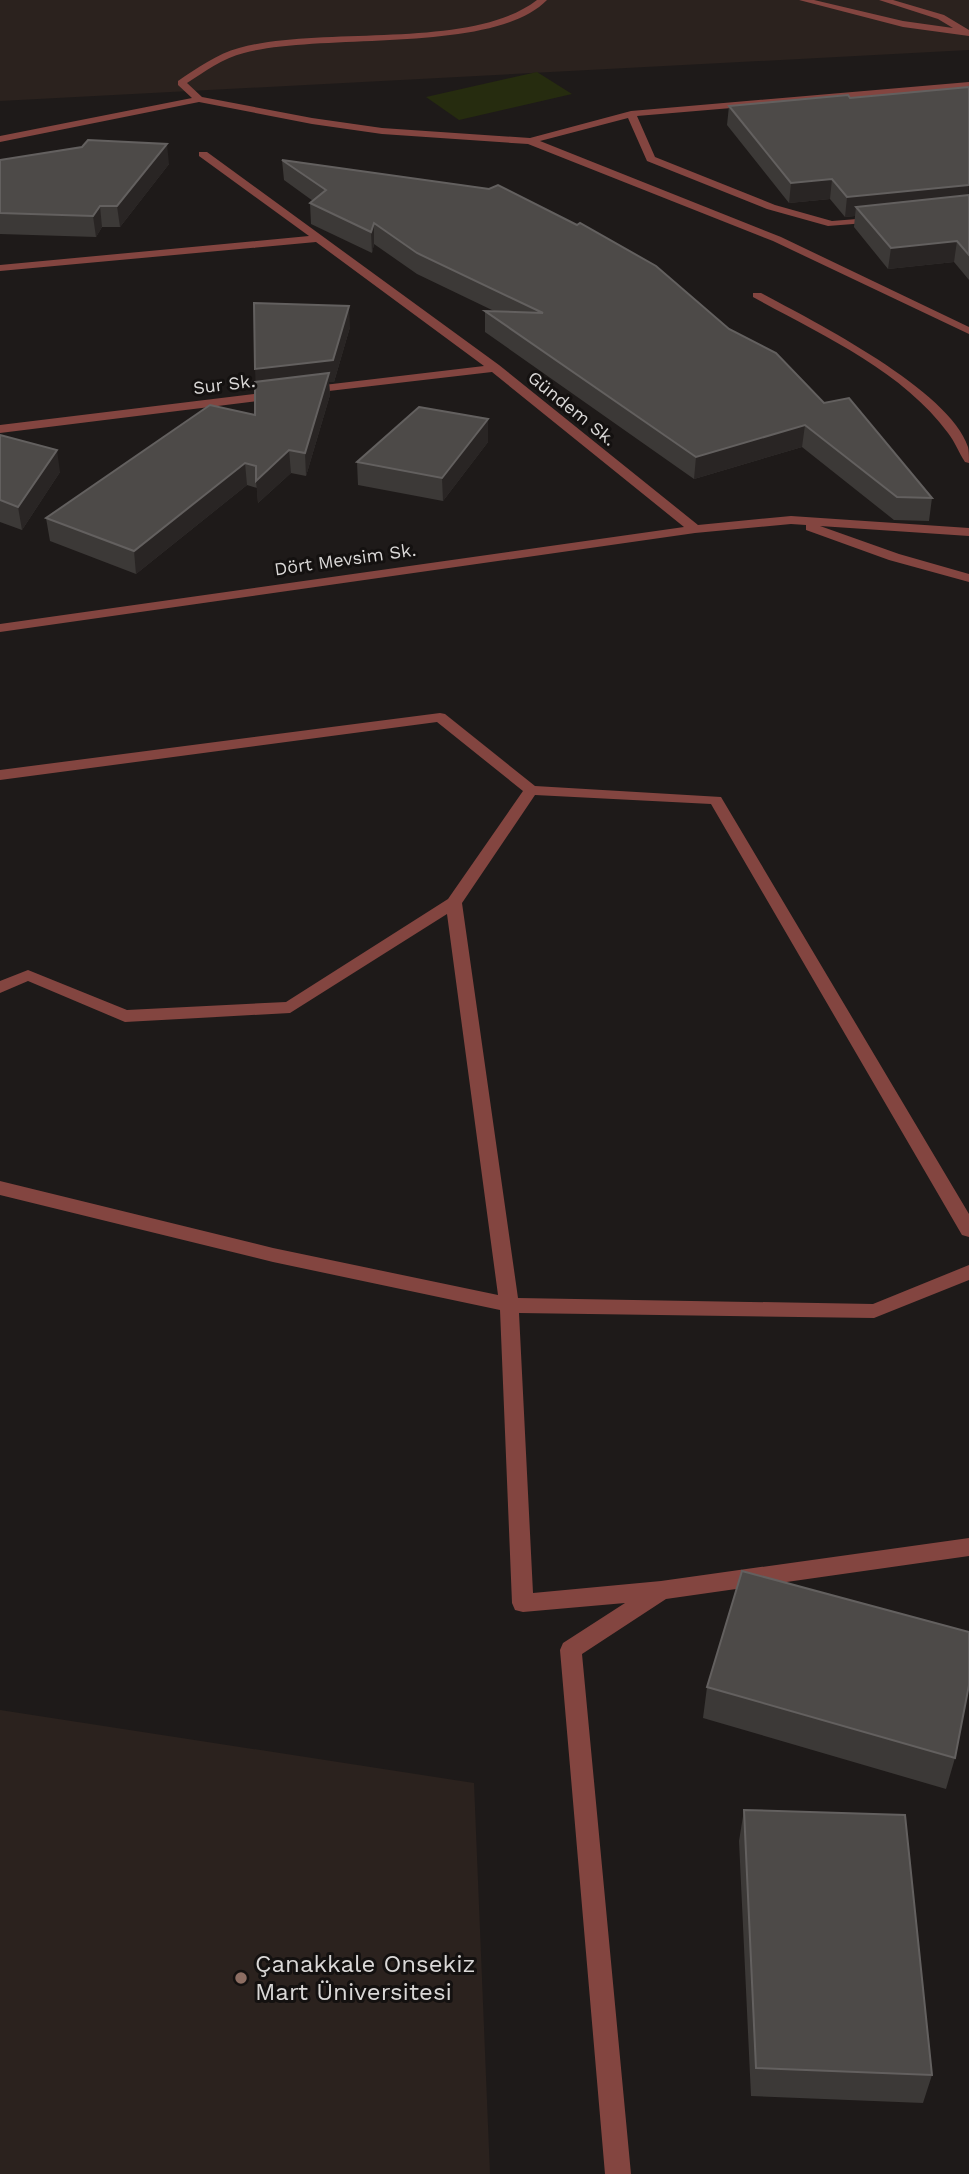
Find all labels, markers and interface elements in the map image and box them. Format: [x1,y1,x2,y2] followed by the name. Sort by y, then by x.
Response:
[524,366,620,450] street label: Gündem Sk.
[192,370,256,398] street label: Sur Sk.
[273,539,417,579] street label: Dört Mevsim Sk.
[255,1950,475,2006] place label: Çanakkale Onsekiz Mart Üniversitesi
[233,1970,249,1986] marker: Çanakkale Onsekiz Mart Üniversitesi

